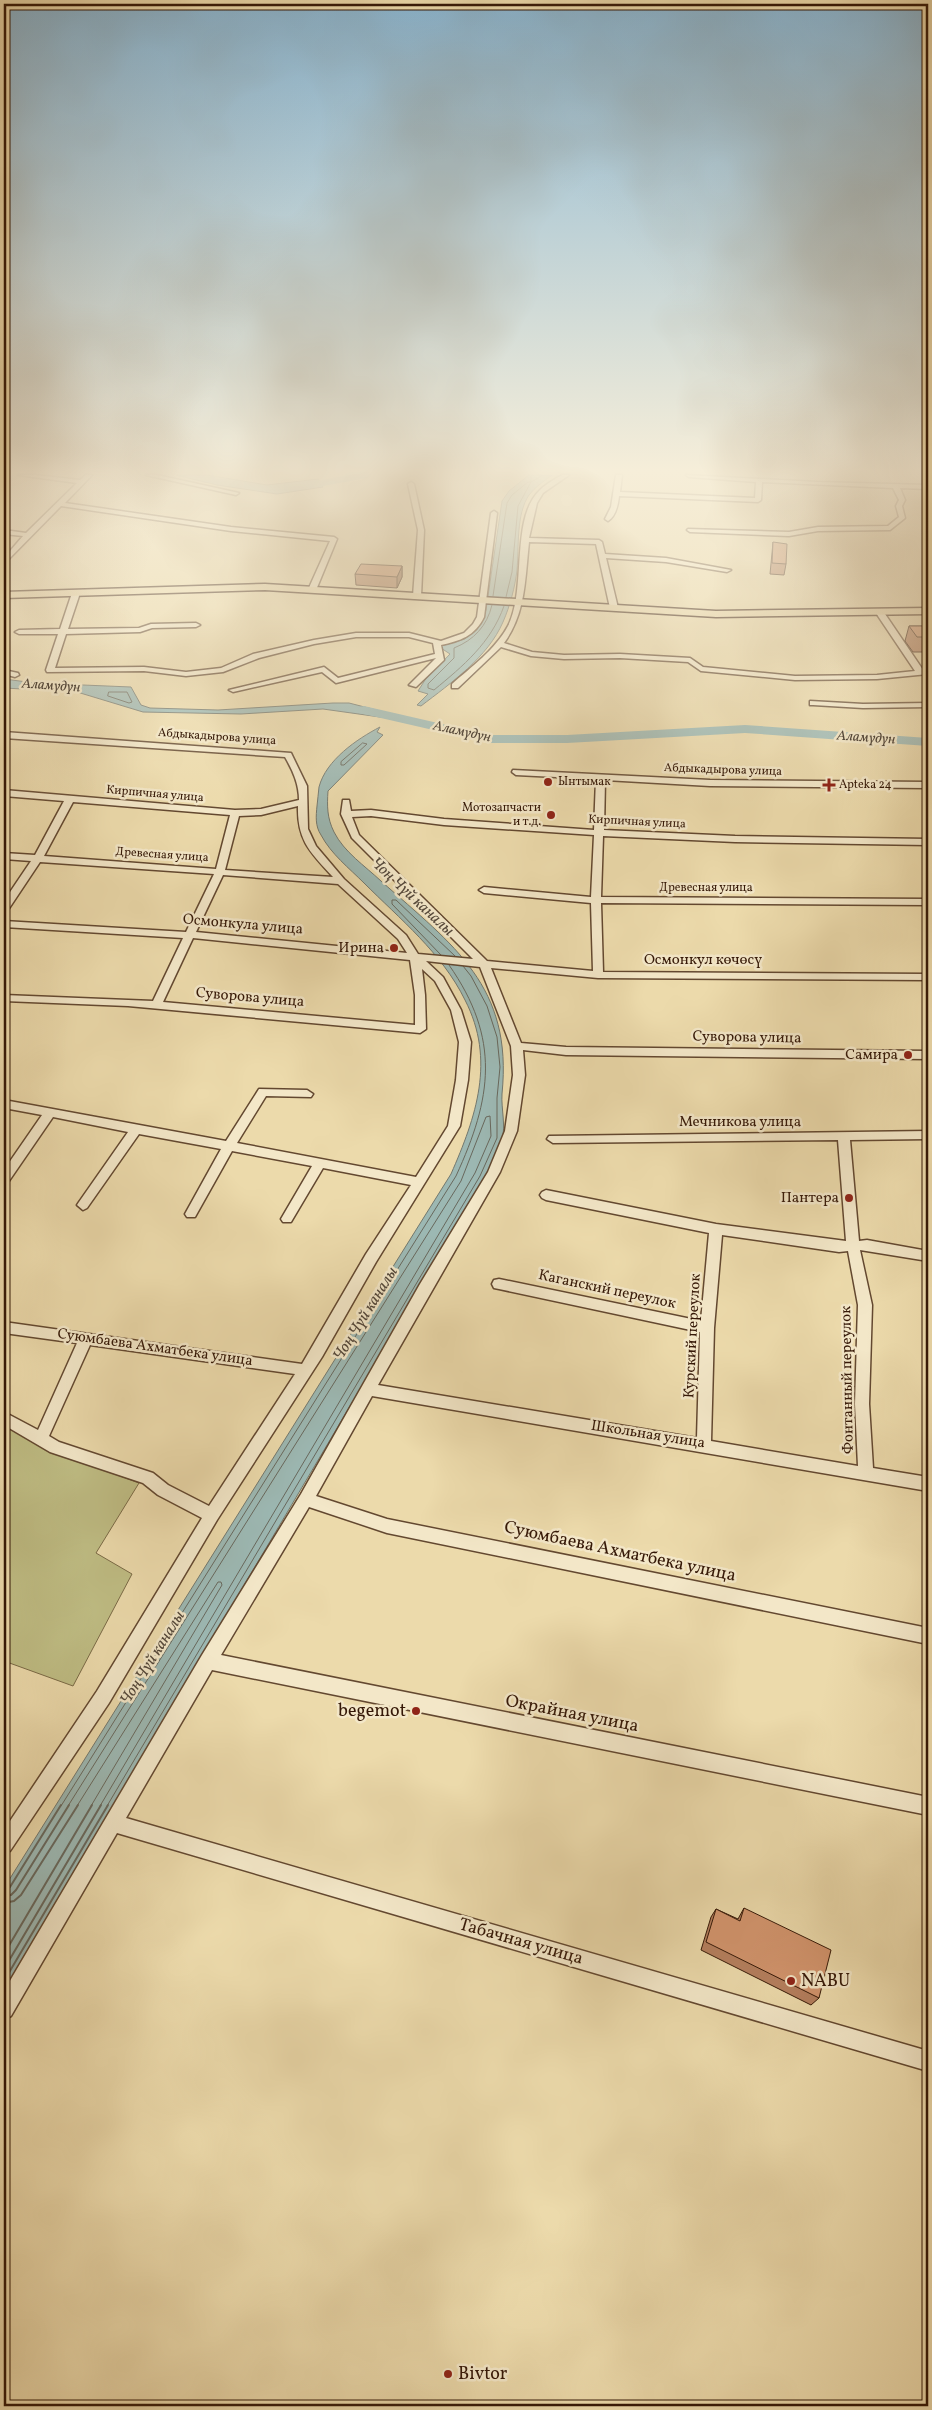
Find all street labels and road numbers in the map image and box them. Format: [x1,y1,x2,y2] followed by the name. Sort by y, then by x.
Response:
[157,725,277,749] street label: Абдыкадырова улица
[664,760,782,780] street label: Абдыкадырова улица
[105,782,205,806] street label: Кирпичная улица
[588,811,686,833] street label: Кирпичная улица
[115,844,209,866] street label: Древесная улица
[659,880,753,896] street label: Древесная улица
[182,909,304,941] street label: Осмонкула улица
[644,950,762,971] street label: Осмонкул көчөсү
[195,983,305,1013] street label: Суворова улица
[692,1027,802,1049] street label: Суворова улица
[679,1112,801,1133] street label: Мечникова улица
[536,1265,678,1315] street label: Каганский переулок
[679,1273,707,1399] street label: Курский переулок
[836,1306,860,1454] street label: Фонтанный переулок
[56,1324,254,1372] street label: Суюмбаева Ахматбека улица
[590,1416,706,1454] street label: Школьная улица
[502,1515,738,1589] street label: Суюмбаева Ахматбека улица
[503,1689,641,1739] street label: Окрайная улица
[456,1912,586,1972] street label: Табачная улица

